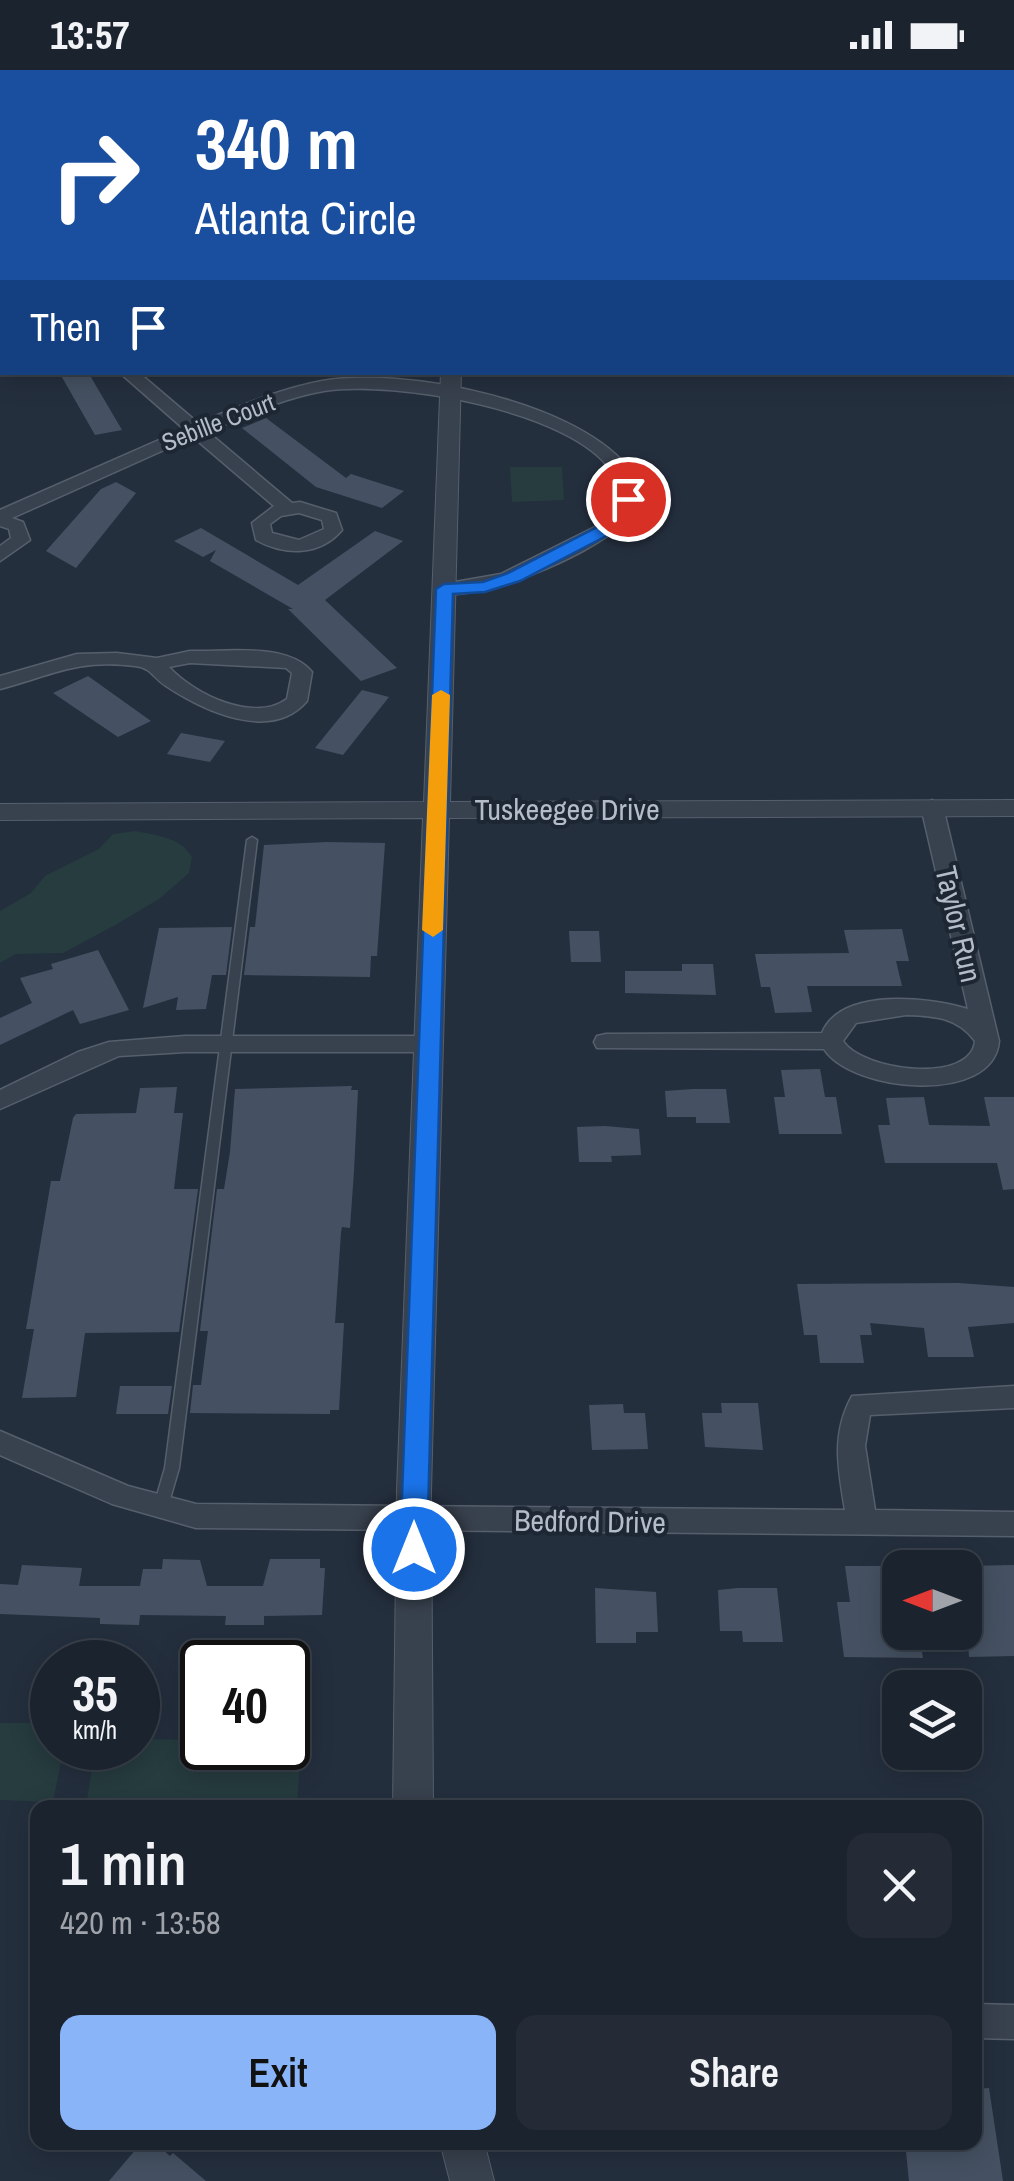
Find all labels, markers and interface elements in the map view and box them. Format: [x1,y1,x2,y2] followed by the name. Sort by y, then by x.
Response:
[50,10,130,61] text: 13:57
[195,97,358,191] text: 340 m
[30,110,160,240] icon: right
[195,187,417,248] text: Atlanta Circle
[121,300,176,355] icon: arrive
[30,302,101,353] text: Then
[157,385,280,459] street label: Sebille Court
[586,457,671,542] pin
[601,472,656,527] icon: arrive
[474,789,660,829] street label: Tuskeegee Drive
[926,862,992,986] street label: Taylor Run
[362,1497,466,1601] position arrow
[514,1500,666,1542] street label: Bedford Drive
[882,1550,982,1650] north arrow
[882,1550,982,1770] map controls
[180,1640,310,1770] speed limit sign: 40
[72,1659,118,1727] text: 35
[882,1670,982,1770] button: layers
[73,1713,117,1747] text: km/h
[60,1823,187,1904] text: 1 min
[847,1833,952,1938] button: close
[60,1901,220,1944] text: 420 m · 13:58
[60,2015,496,2130] button: Exit
[516,2015,952,2130] button: Share

